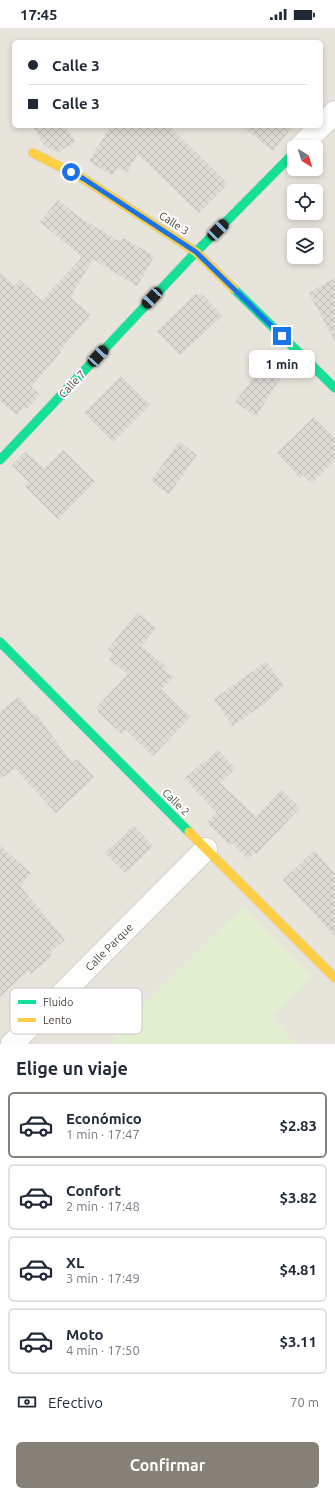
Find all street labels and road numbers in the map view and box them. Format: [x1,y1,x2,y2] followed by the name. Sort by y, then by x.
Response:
[157,209,191,237] street label: Calle 3
[56,368,88,400] street label: Calle 7
[160,786,192,818] street label: Calle 2
[83,921,135,973] street label: Calle Parque

